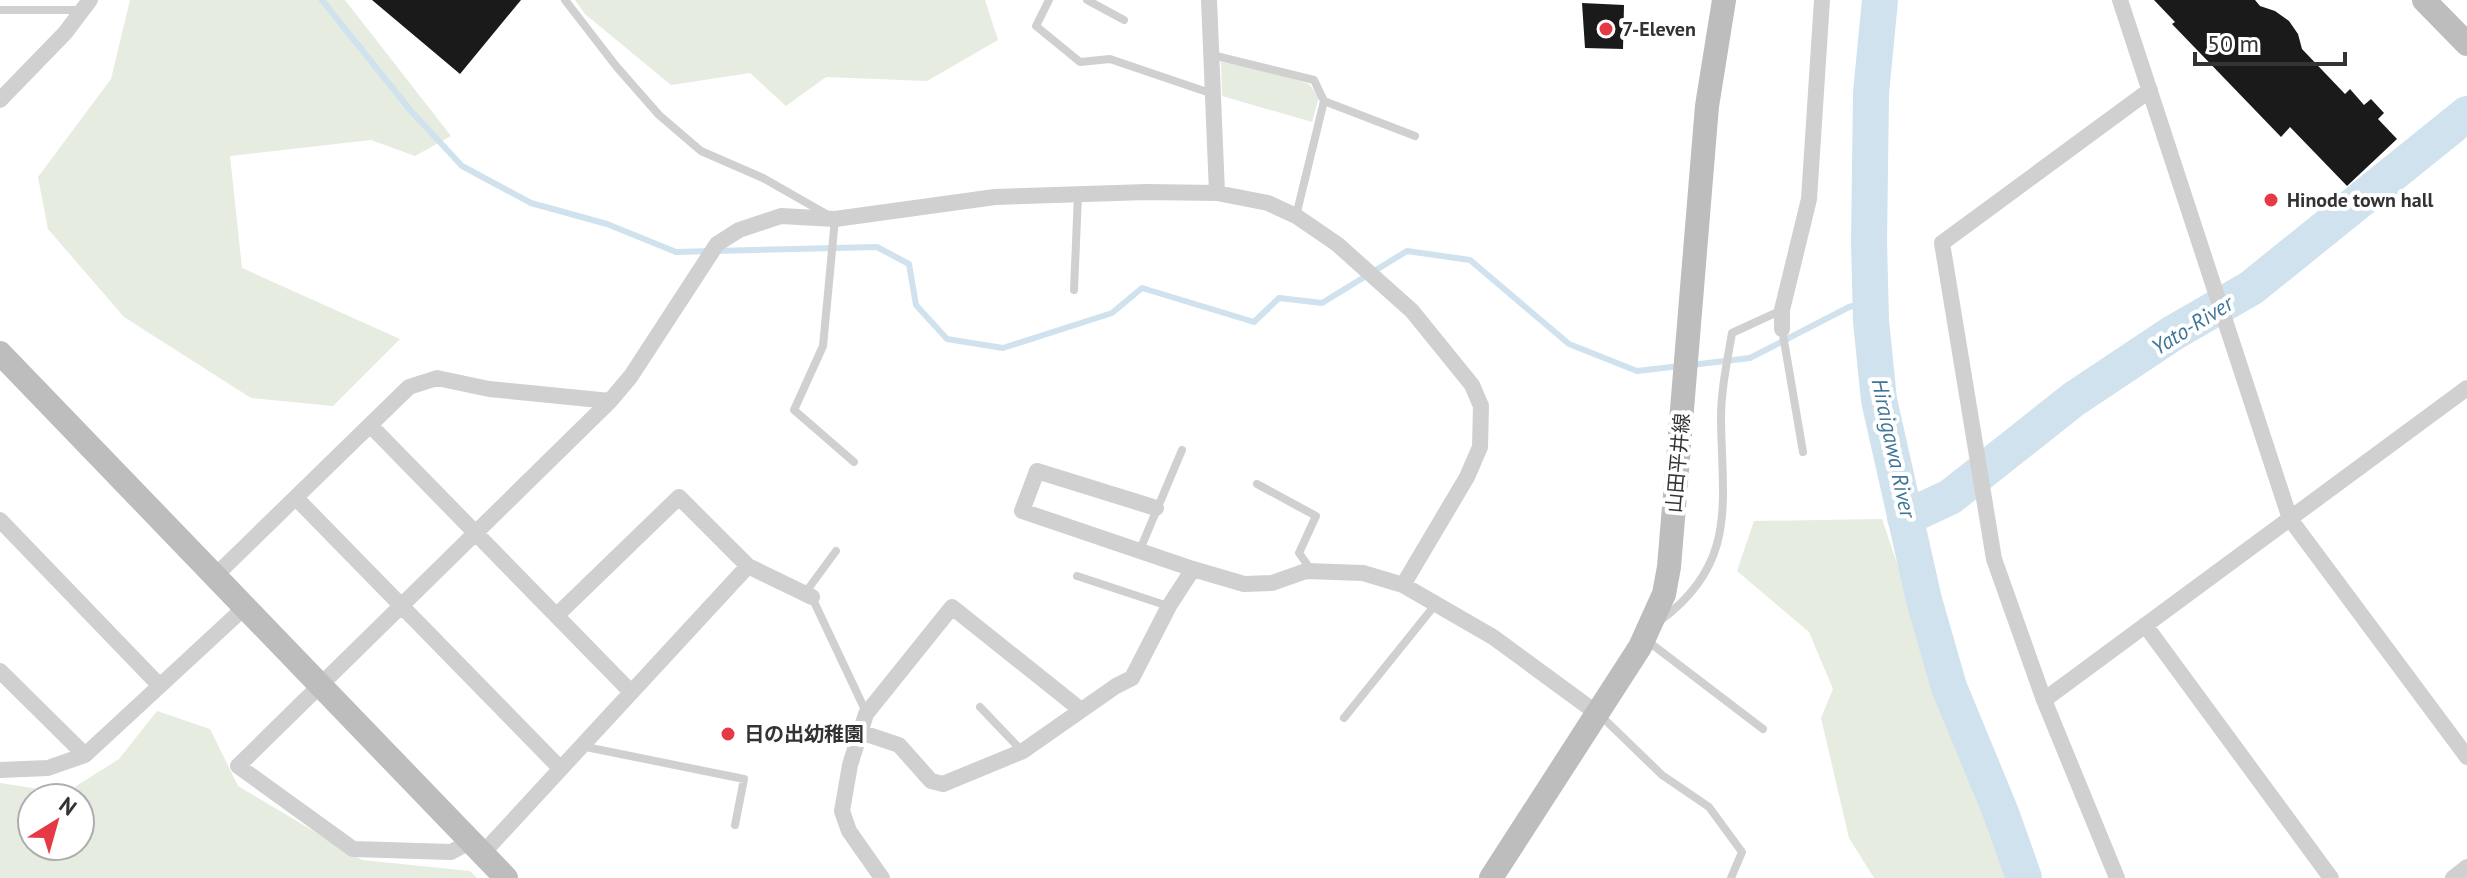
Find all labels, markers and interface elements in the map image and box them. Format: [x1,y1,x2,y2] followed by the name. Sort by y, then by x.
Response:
[1622,16,1696,42] place label: 7-Eleven
[2195,16,2345,66] scale bar
[1597,20,1615,38] marker: 7-Eleven
[2207,28,2259,59] text: 50 m
[2287,187,2434,213] place label: Hinode town hall
[2262,191,2280,209] marker: Hinode town hall
[2146,288,2239,361] water label: Yato-River
[1866,376,1923,522] water label: Hiraigawa River
[1661,412,1695,514] street label: 山田平井線
[744,721,864,747] place label: 日の出幼稚園
[719,725,737,743] marker: 日の出幼稚園
[16,782,96,862] north arrow
[54,790,82,822] text: N

